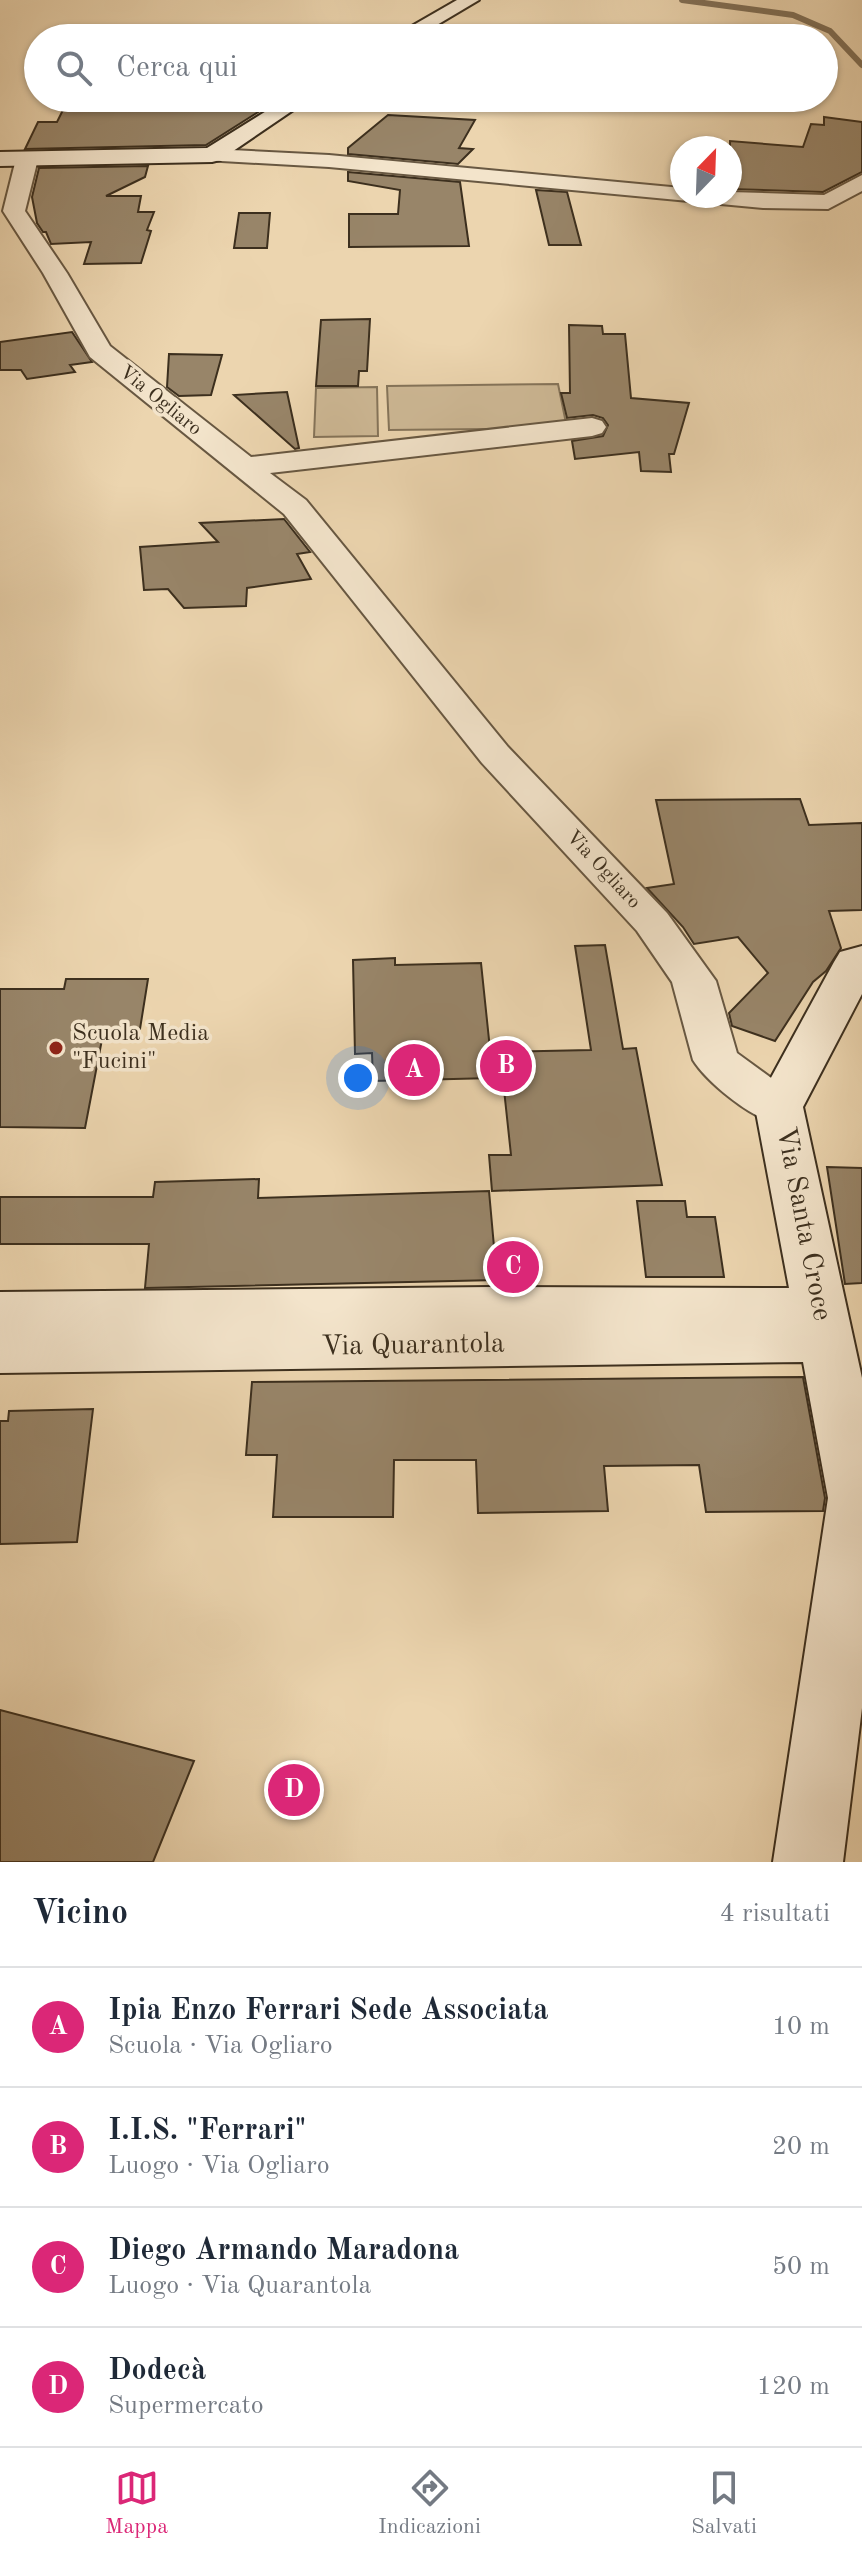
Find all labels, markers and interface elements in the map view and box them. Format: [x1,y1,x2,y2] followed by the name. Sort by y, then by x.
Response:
[24,24,838,112] search box
[52,46,96,90] icon: search
[116,53,238,83] text: Cerca qui
[670,136,742,208] north arrow
[115,362,205,440] street label: Via Ogliaro
[562,827,644,913] street label: Via Ogliaro
[72,1022,209,1074] place label: Scuola Media "Fucini"
[480,1036,532,1096] pin: B
[47,1039,65,1057] marker: Scuola Media "Fucini"
[388,1040,440,1100] pin: A
[338,1058,378,1098] your location
[770,1125,836,1323] street label: Via Santa Croce
[487,1237,539,1297] pin: C
[321,1330,505,1362] street label: Via Quarantola
[268,1760,320,1820] pin: D
[32,1897,128,1931] text: Vicino
[720,1901,830,1927] text: 4 risultati
[108,1996,549,2026] text: Ipia Enzo Ferrari Sede Associata
[48,2014,68,2040] text: A
[772,2014,830,2040] text: 10 m
[108,2033,333,2059] text: Scuola · Via Ogliaro
[108,2116,306,2146] text: I.I.S. "Ferrari"
[49,2134,67,2160] text: B
[772,2134,830,2160] text: 20 m
[108,2153,330,2179] text: Luogo · Via Ogliaro
[108,2236,459,2266] text: Diego Armando Maradona
[49,2254,67,2280] text: C
[772,2254,830,2280] text: 50 m
[108,2273,371,2299] text: Luogo · Via Quarantola
[108,2356,206,2386] text: Dodecà
[48,2374,68,2400] text: D
[757,2374,830,2400] text: 120 m
[108,2393,264,2419] text: Supermercato
[105,2466,168,2541] tab: Mappa
[378,2466,481,2541] tab: Indicazioni
[691,2466,757,2541] tab: Salvati

